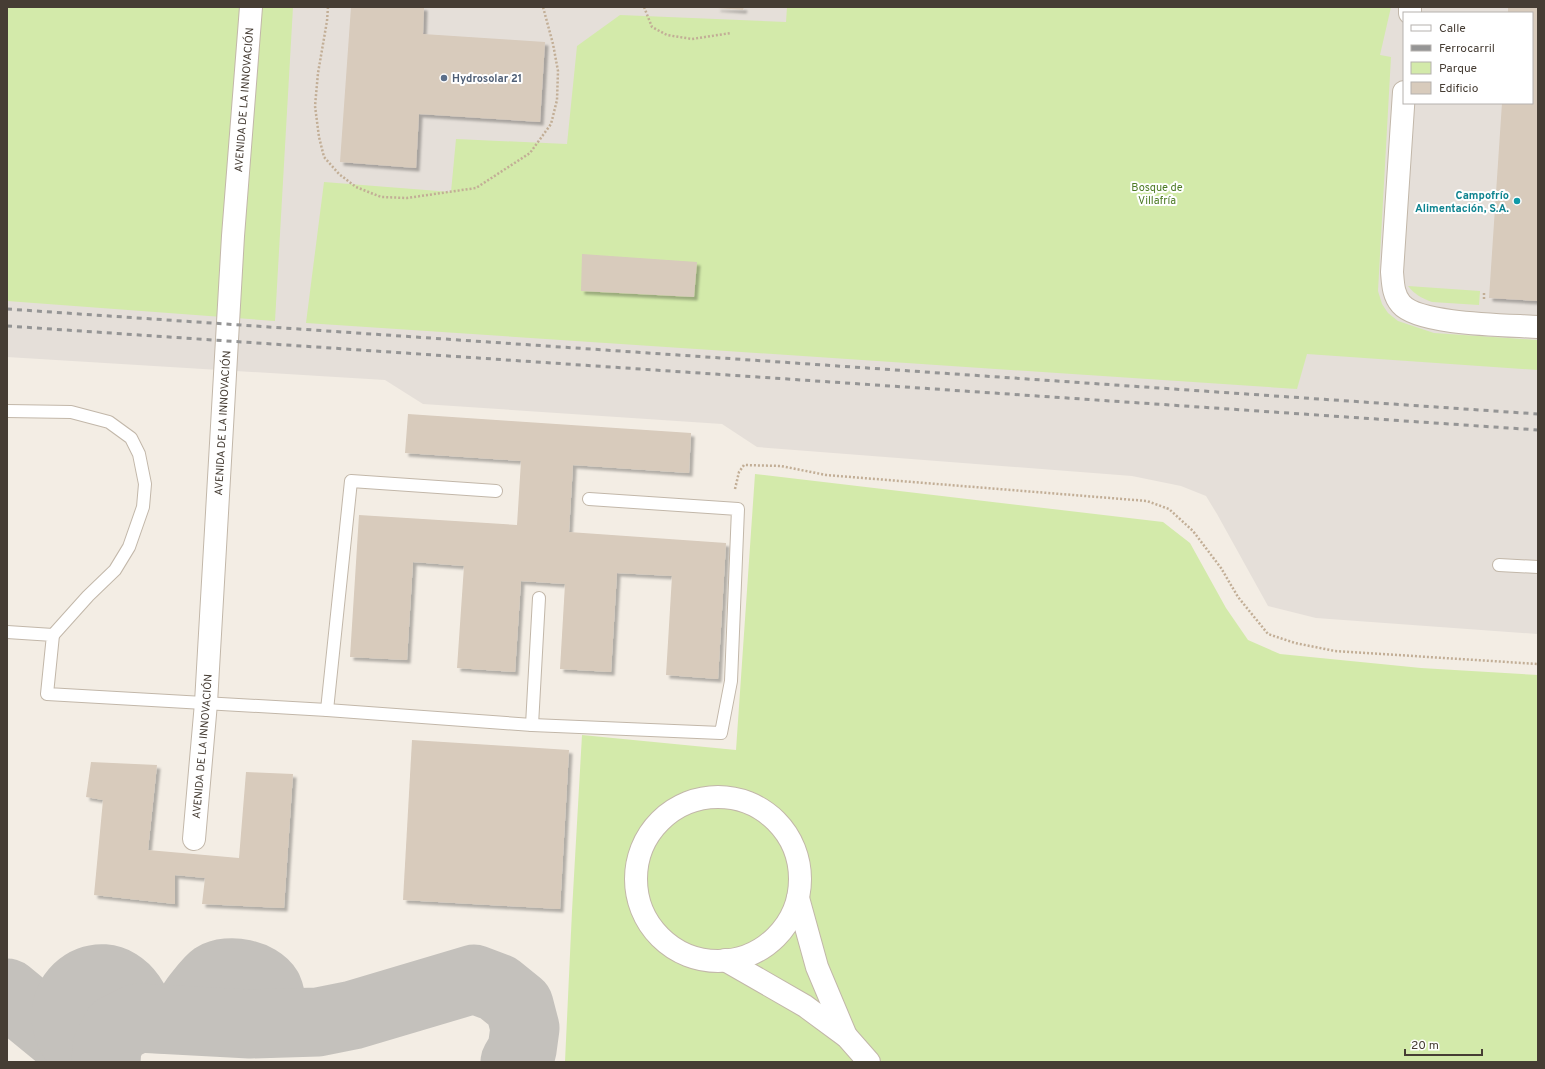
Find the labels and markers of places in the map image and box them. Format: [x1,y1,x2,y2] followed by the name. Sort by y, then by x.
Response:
[452,72,522,86] place label: Hydrosolar 21
[439,73,449,83] marker: Hydrosolar 21
[1415,189,1509,216] place label: Campofrío Alimentación, S.A.
[1512,196,1522,206] marker: Campofrío Alimentación, S.A.

